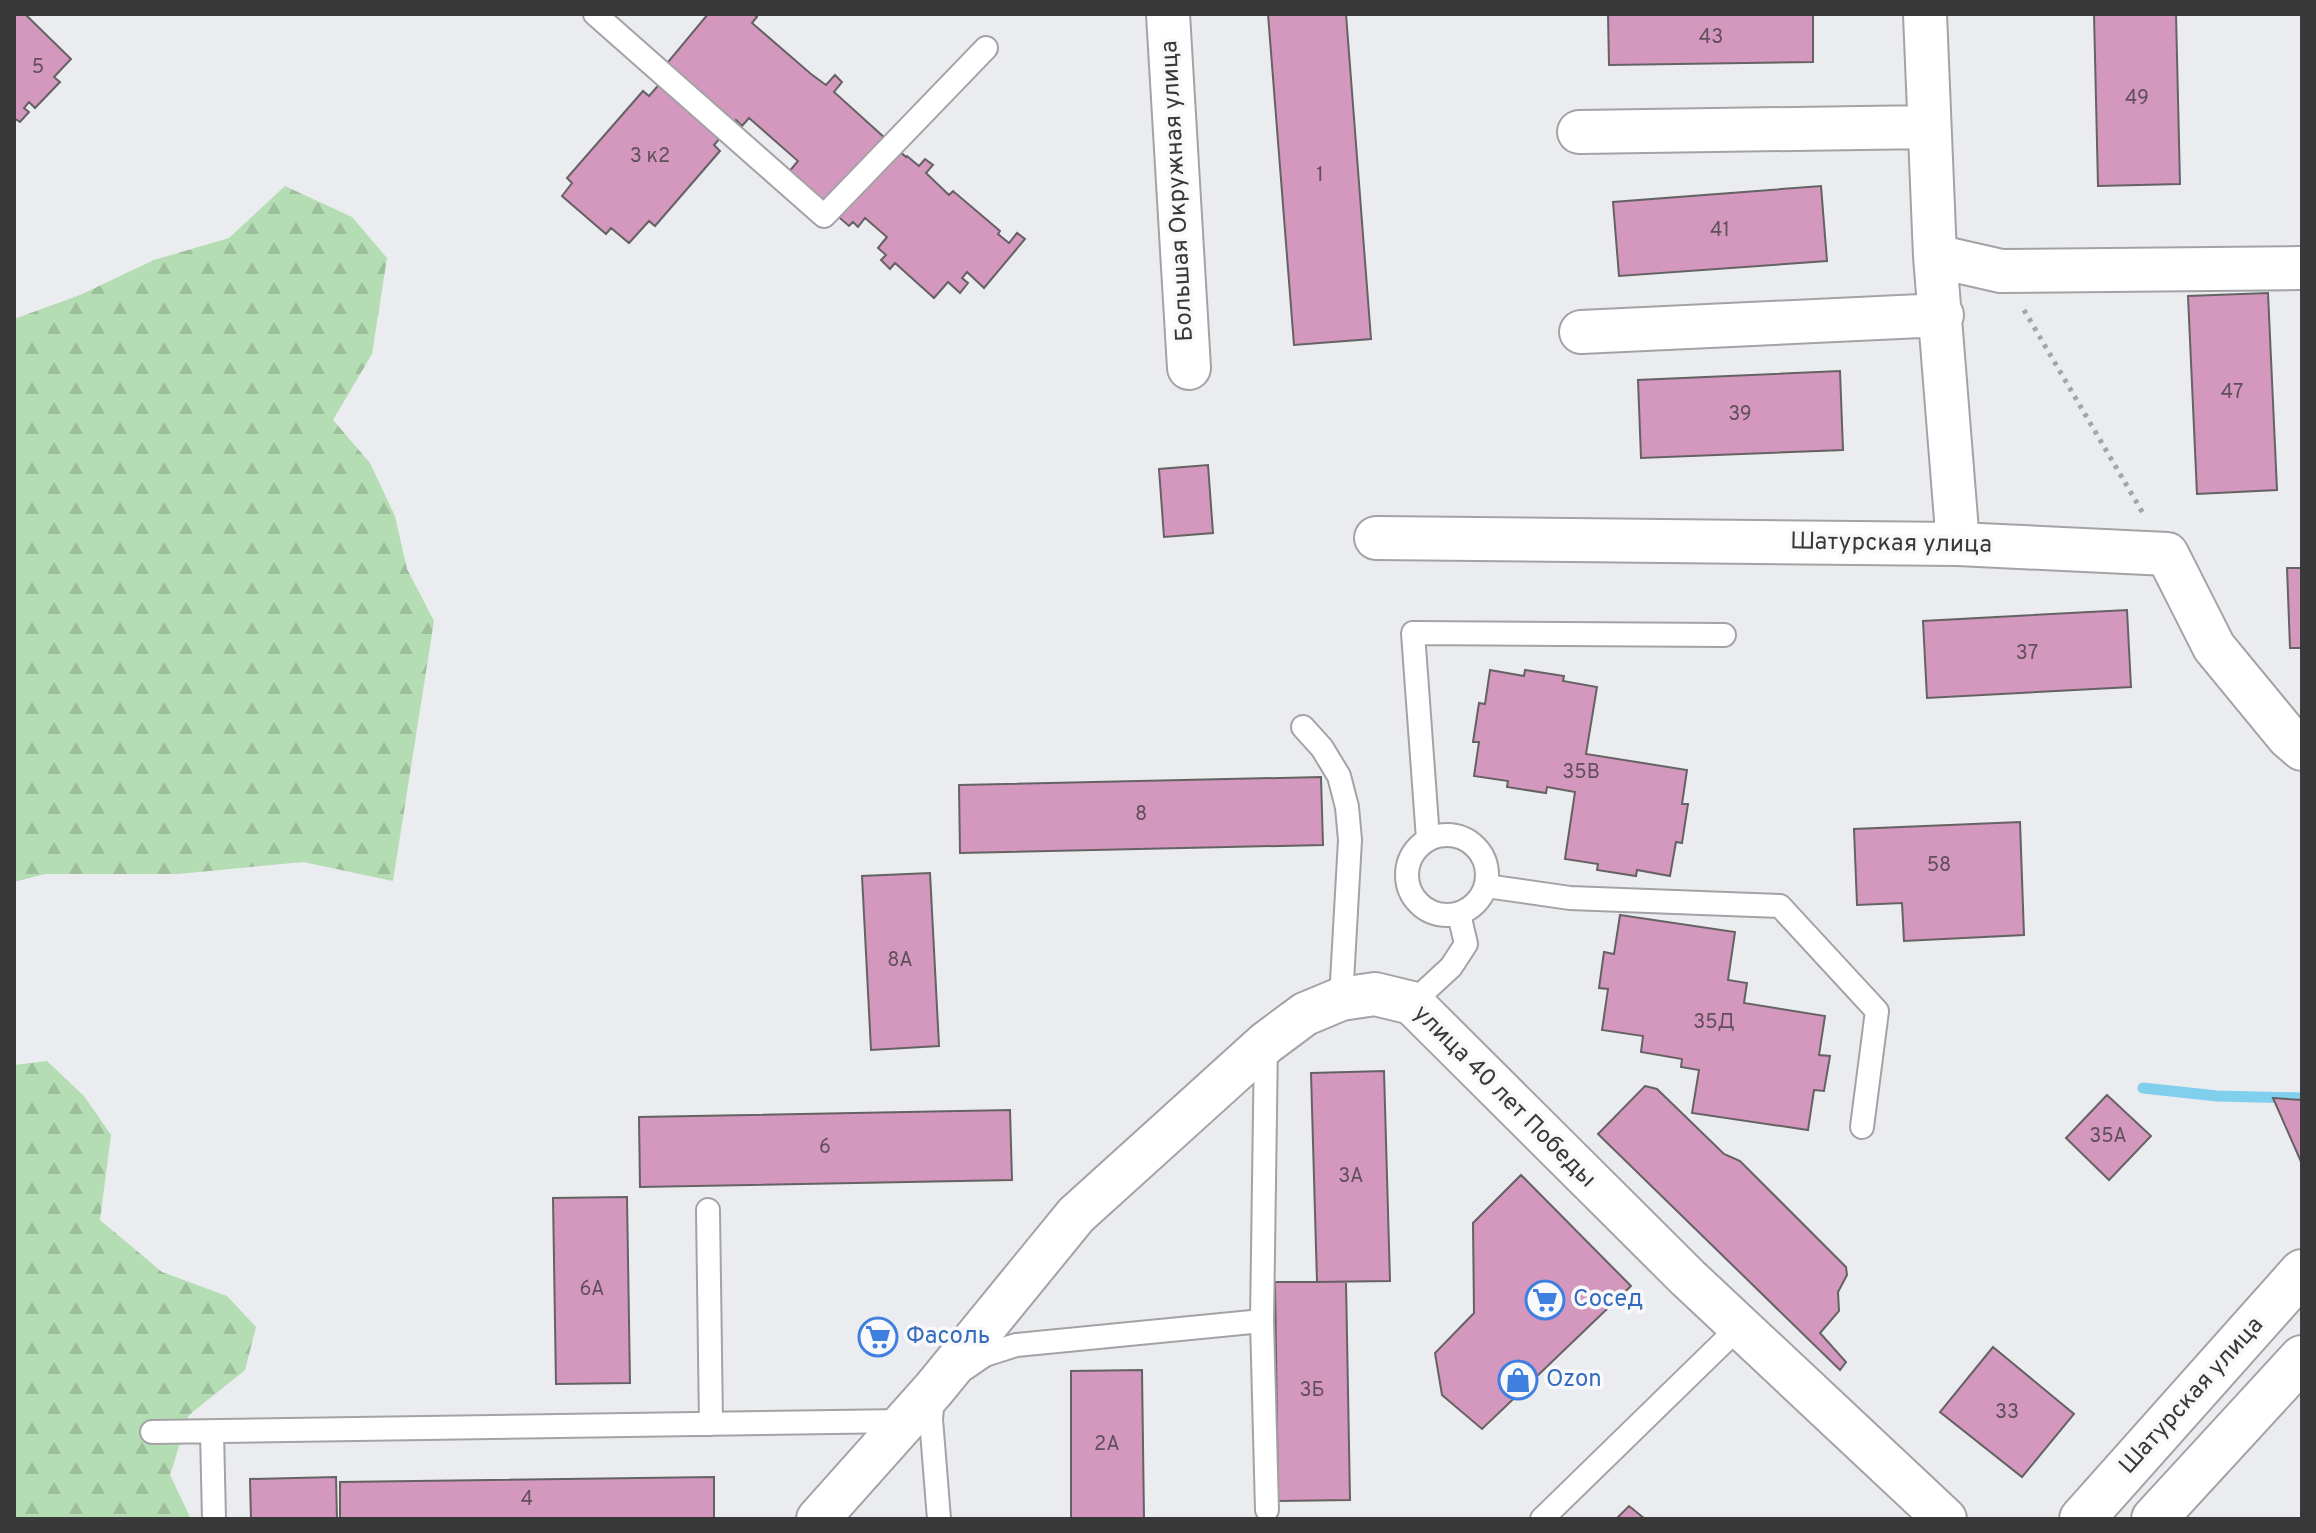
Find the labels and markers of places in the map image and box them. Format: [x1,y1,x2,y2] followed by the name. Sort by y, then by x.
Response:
[1524,1279,1566,1321] supermarket icon: Сосед
[1573,1285,1643,1315] place label: Сосед
[857,1316,899,1358] supermarket icon: Фасоль
[906,1322,990,1352] place label: Фасоль
[1497,1359,1539,1401] shop icon: Ozon
[1546,1365,1602,1395] place label: Ozon

